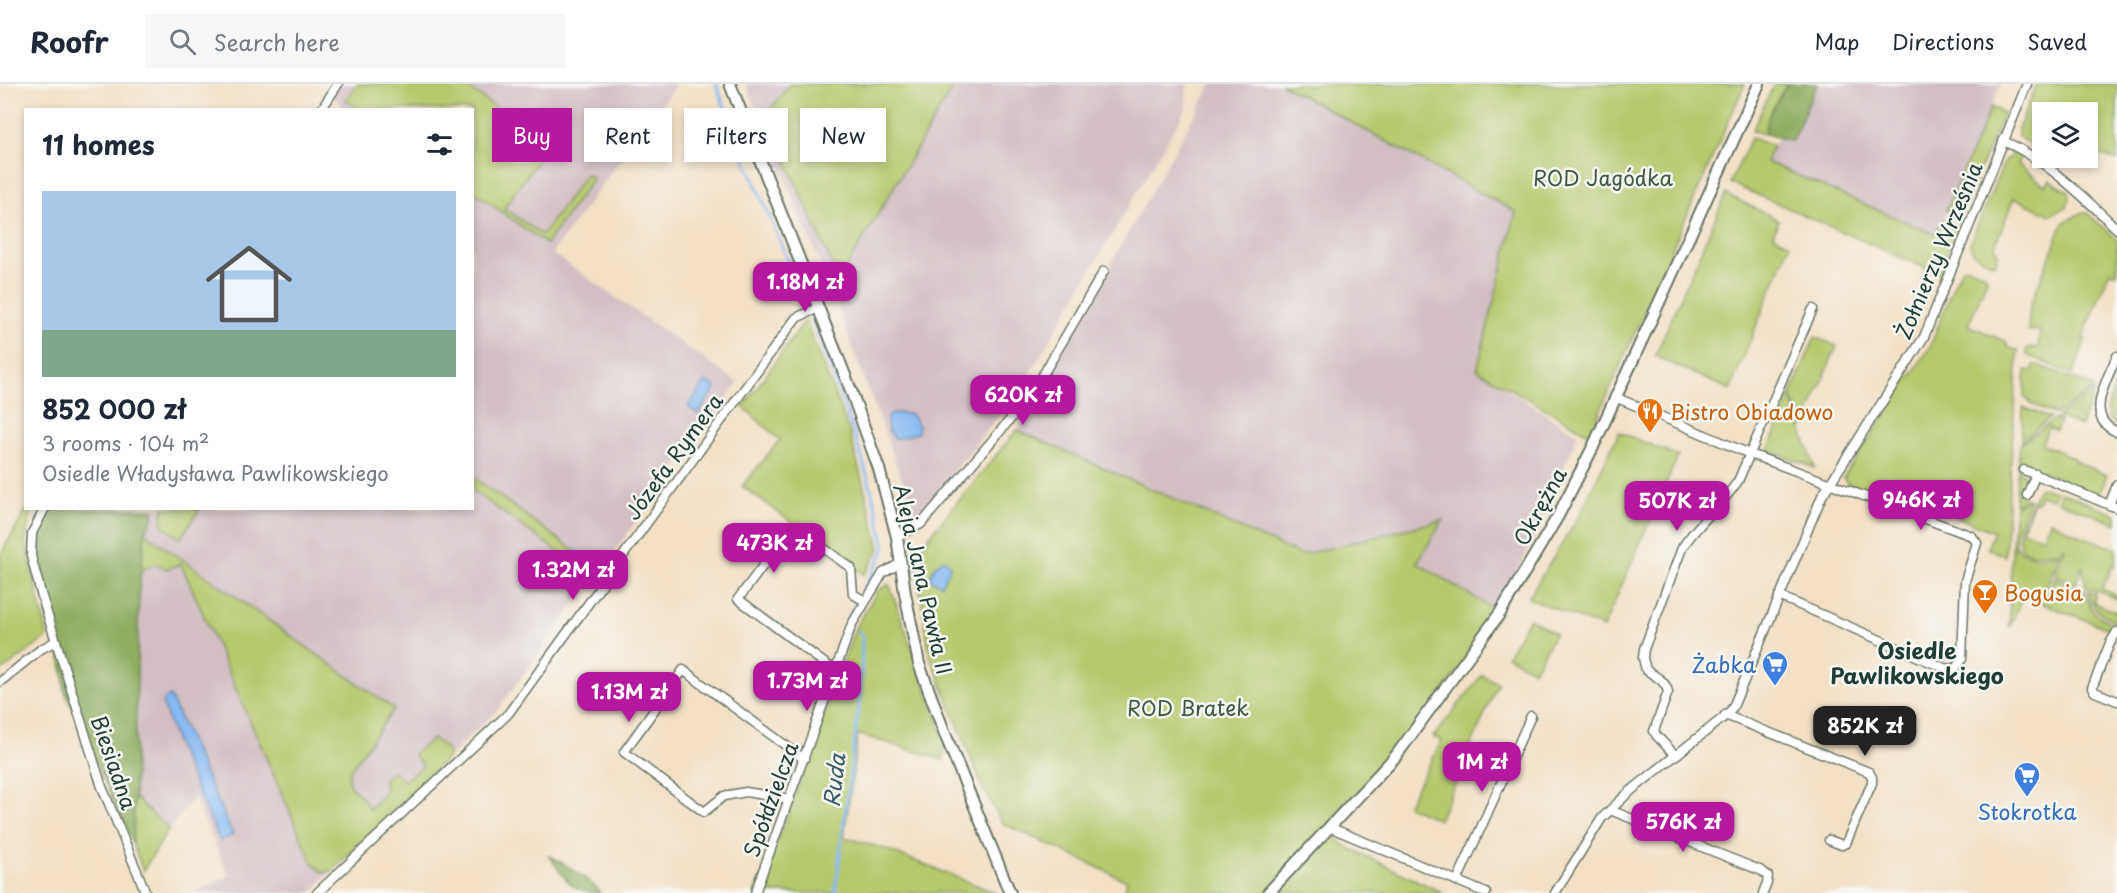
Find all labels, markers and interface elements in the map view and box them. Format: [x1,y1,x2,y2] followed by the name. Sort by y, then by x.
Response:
[145,14,565,68] search box
[30,20,109,63] text: Roofr
[166,25,199,58] icon: search
[214,25,339,58] text: Search here
[1814,25,1859,57] text: Map
[1892,25,1994,57] text: Directions
[2027,25,2087,57] text: Saved
[2032,102,2098,168] map controls
[2032,102,2098,168] button: layers
[492,108,572,162] chip: Buy
[584,108,672,162] chip: Rent
[684,108,788,162] chip: Filters
[800,108,886,162] chip: New
[42,125,155,164] text: 11 homes
[423,128,456,161] icon: filters
[1886,156,1990,344] street label: Żołnierzy Września
[1533,161,1673,193] park label: ROD Jagódka
[195,230,303,338] icon: home
[743,262,867,313] pin: 1.18M zł
[767,266,843,296] text: 1.18M zł
[968,375,1078,426] pin: 620K zł
[984,379,1062,409] text: 620K zł
[616,386,730,526] street label: Józefa Rymera
[42,389,186,428] text: 852 000 zł
[1670,395,1833,427] place label: Bistro Obiadowo
[1635,396,1665,434] restaurant icon: Bistro Obiadowo
[42,428,209,458] text: 3 rooms · 104 m²
[42,458,389,488] text: Osiedle Władysława Pawlikowskiego
[1504,461,1574,551] street label: Okrężna
[1866,480,1976,531] pin: 946K zł
[887,481,961,677] street label: Aleja Jana Pawła II
[1622,481,1732,532] pin: 507K zł
[1882,484,1960,514] text: 946K zł
[1638,485,1716,515] text: 507K zł
[719,523,829,574] pin: 473K zł
[736,527,812,557] text: 473K zł
[511,550,635,601] pin: 1.32M zł
[532,554,614,584] text: 1.32M zł
[2004,576,2083,608] place label: Bogusia
[1970,577,2000,615] bar icon: Bogusia
[1830,633,2004,691] district label: Osiedle Pawlikowskiego
[1692,648,1756,680] place label: Żabka
[1760,649,1790,687] supermarket icon: Żabka
[745,661,869,712] pin: 1.73M zł
[767,665,847,695] text: 1.73M zł
[567,672,691,723] pin: 1.13M zł
[591,676,667,706] text: 1.13M zł
[1127,691,1249,723] park label: ROD Bratek
[1810,706,1920,757] pin: 852K zł
[1827,710,1903,740] text: 852K zł
[84,711,146,814] street label: Biesiadna
[734,737,806,861] street label: Spółdzielcza
[1440,742,1524,793] pin: 1M zł
[1457,746,1507,776] text: 1M zł
[813,751,853,809] water label: Ruda
[2012,760,2042,798] supermarket icon: Stokrotka
[1977,795,2077,827] place label: Stokrotka
[1628,802,1738,853] pin: 576K zł
[1645,806,1721,836] text: 576K zł

